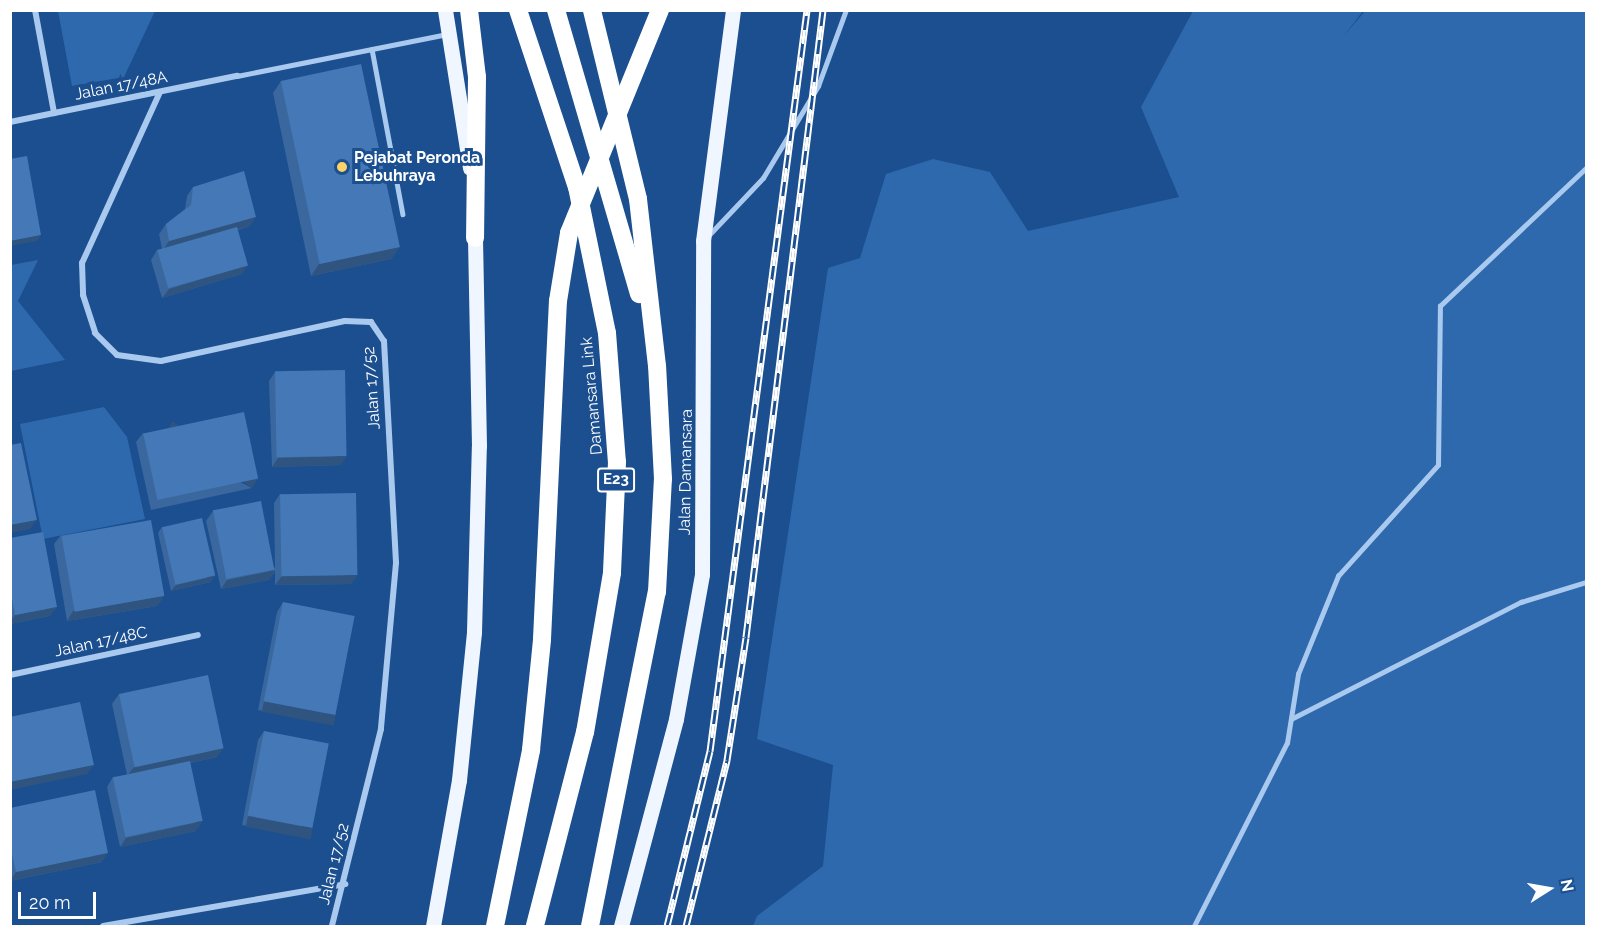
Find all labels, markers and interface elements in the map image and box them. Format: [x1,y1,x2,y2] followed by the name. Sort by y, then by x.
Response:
[73,68,169,104] street label: Jalan 17/48A
[354,148,480,186] place label: Pejabat Peronda Lebuhraya
[335,160,349,174] marker: Pejabat Peronda Lebuhraya
[577,336,607,456] street label: Damansara Link
[360,346,384,430] street label: Jalan 17/52
[675,409,697,535] street label: Jalan Damansara
[596,468,636,492] road number: E23
[53,623,149,661] street label: Jalan 17/48C
[315,821,353,907] street label: Jalan 17/52
[1519,859,1579,919] north arrow
[1557,878,1578,893] text: N
[21,880,99,918] scale bar
[29,892,71,913] text: 20 m

